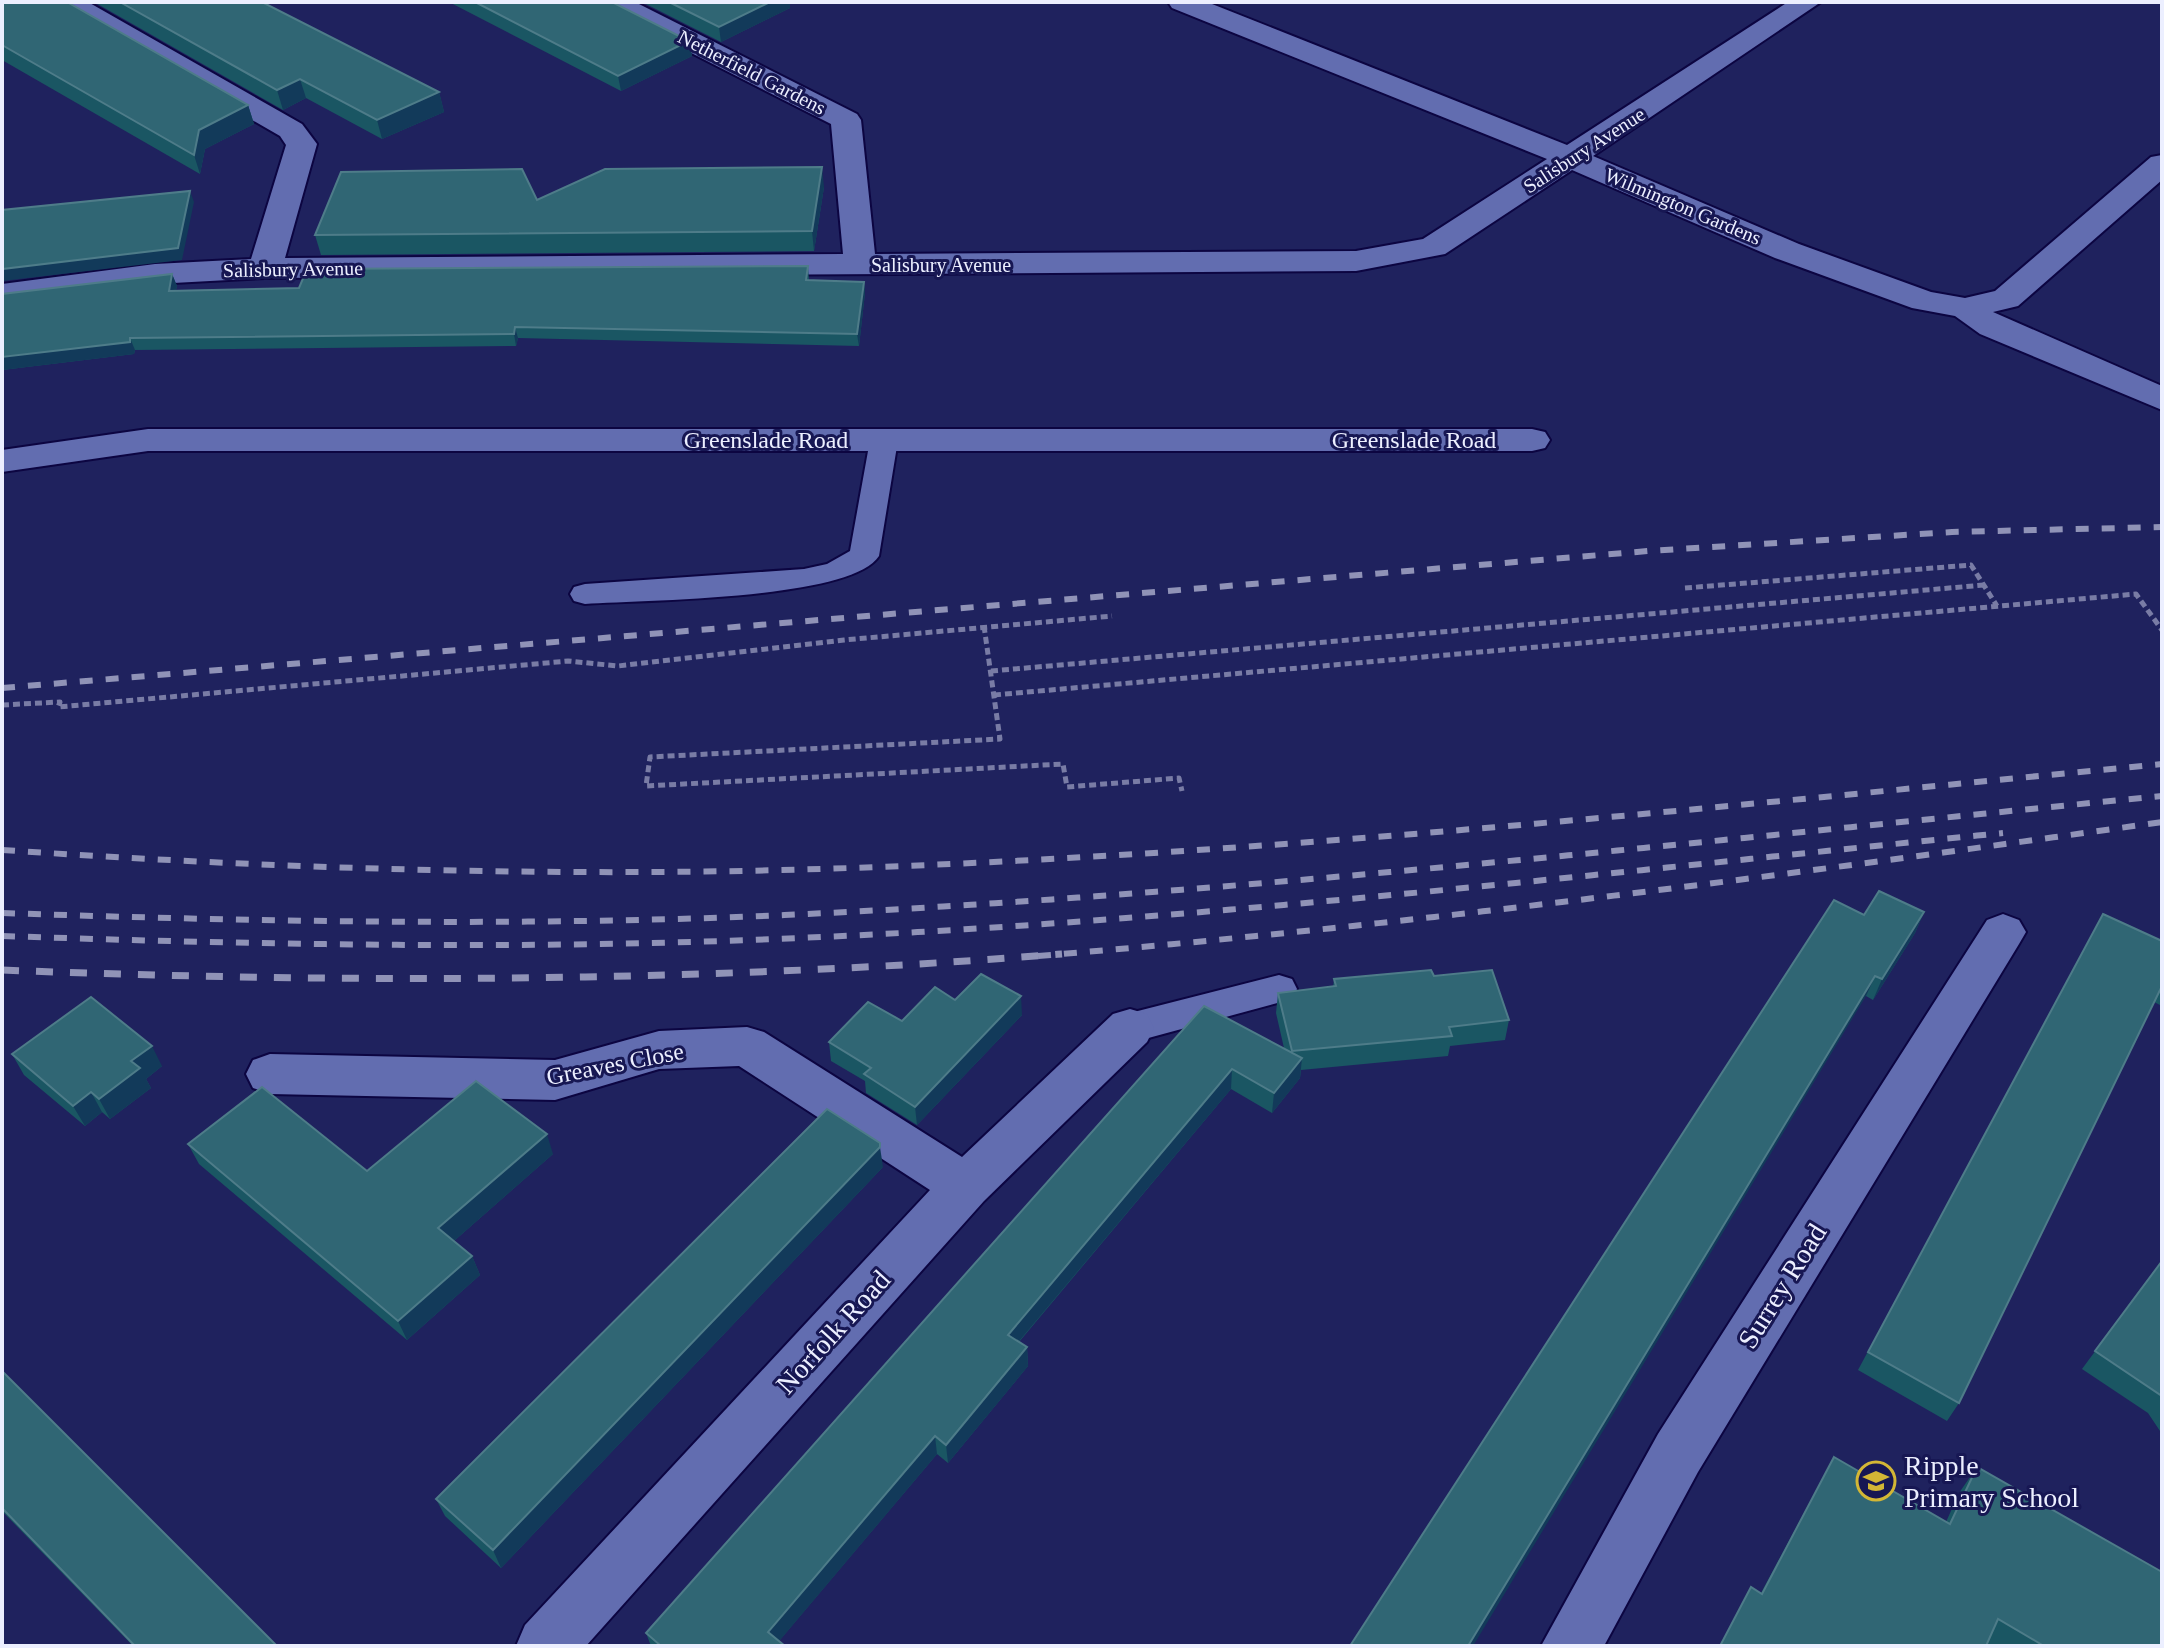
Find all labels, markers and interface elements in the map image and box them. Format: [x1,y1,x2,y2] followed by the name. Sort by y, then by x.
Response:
[675,25,830,119] street label: Netherfield Gardens
[1519,103,1649,198] street label: Salisbury Avenue
[1601,163,1765,250] street label: Wilmington Gardens
[871,254,1011,277] street label: Salisbury Avenue
[223,257,363,282] street label: Salisbury Avenue
[684,427,848,453] street label: Greenslade Road
[1332,427,1496,453] street label: Greenslade Road
[544,1038,686,1090] street label: Greaves Close
[1732,1218,1832,1354] street label: Surrey Road
[770,1264,896,1400] street label: Norfolk Road
[1904,1450,2079,1513] place label: Ripple Primary School
[1855,1460,1897,1502] school or university icon: Ripple Primary School

